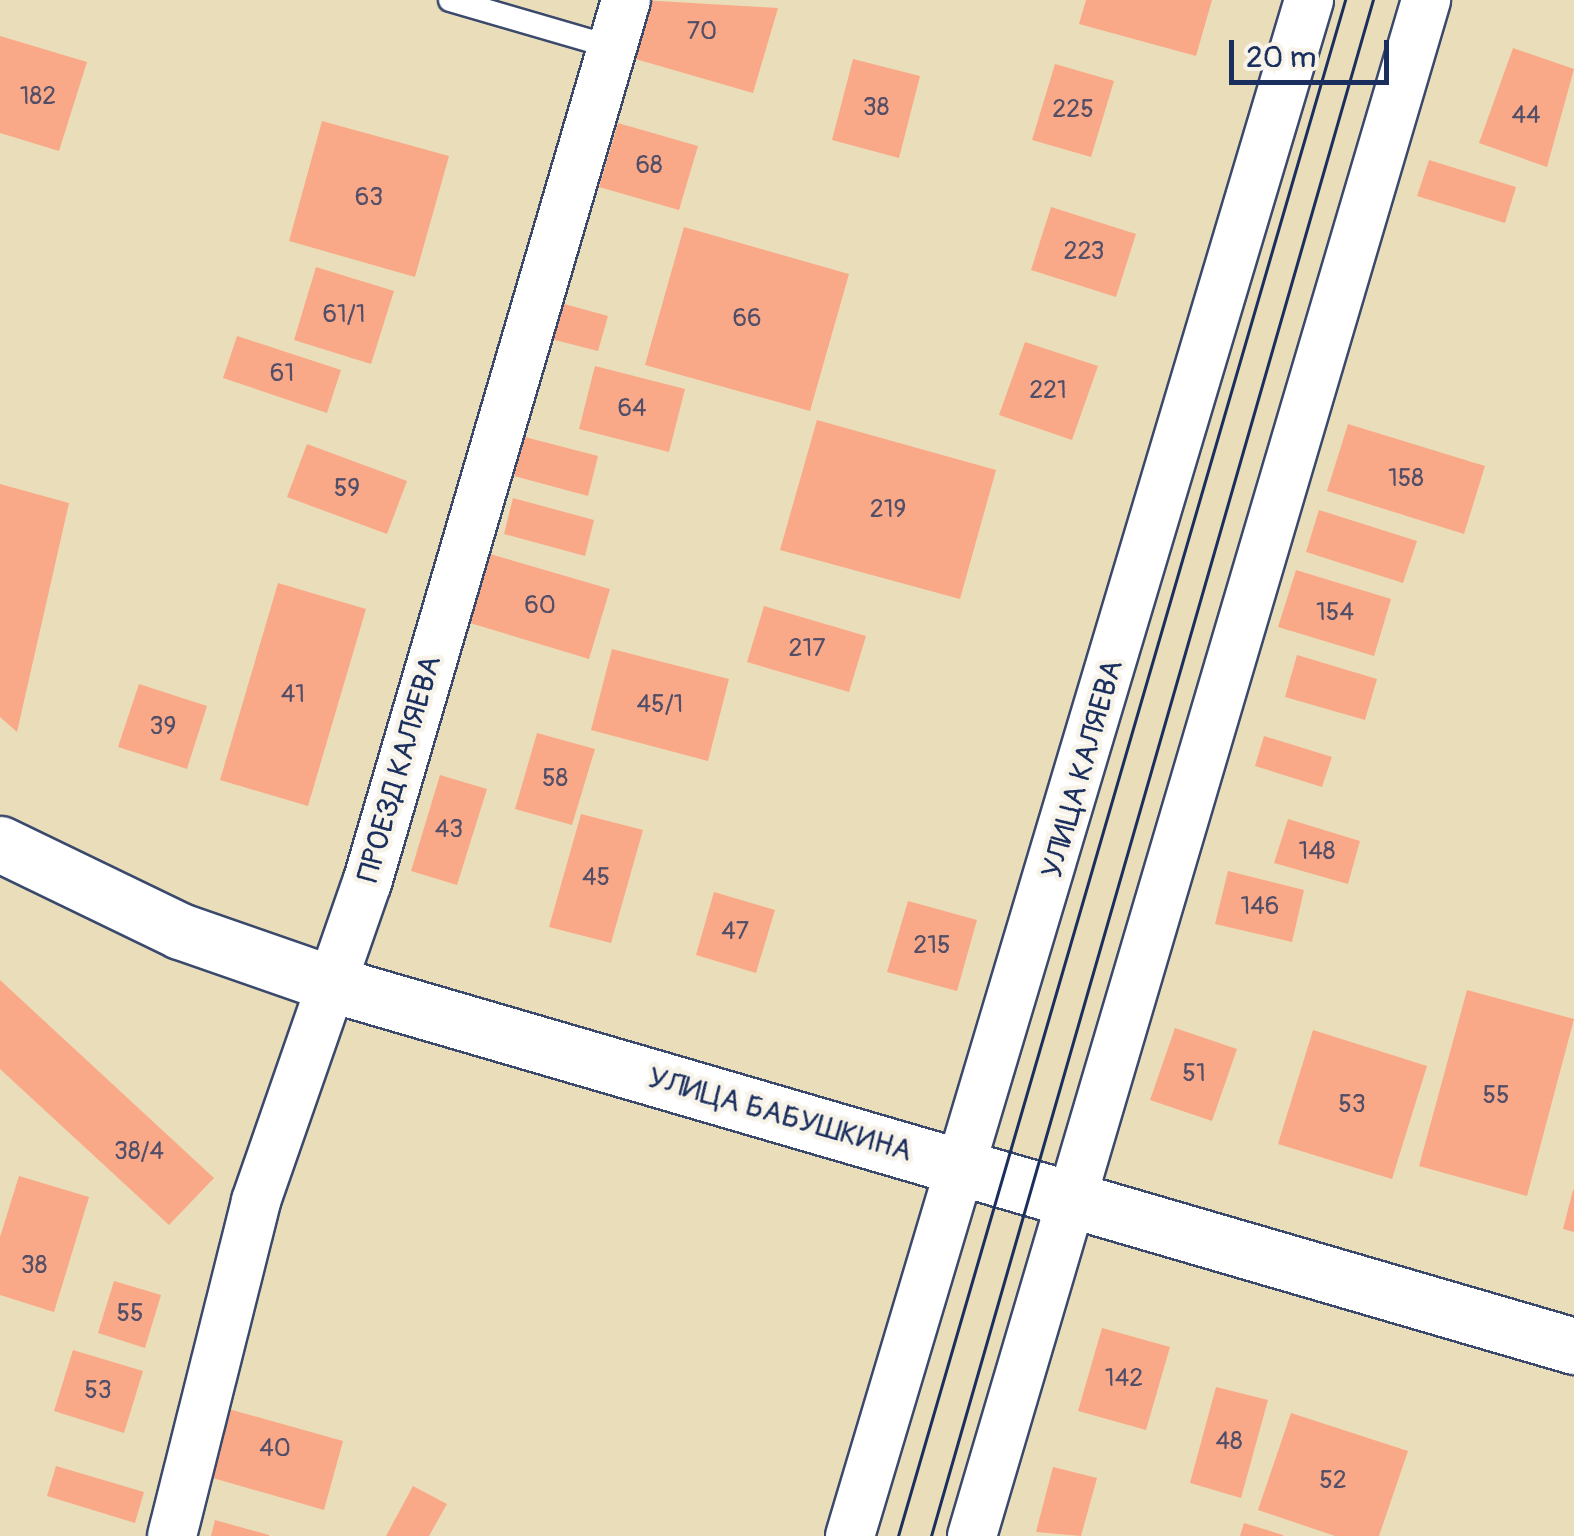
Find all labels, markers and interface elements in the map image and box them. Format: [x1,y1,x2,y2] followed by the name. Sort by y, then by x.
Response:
[687,17,717,47] house number: 70
[1234,20,1394,82] scale bar
[1246,39,1316,76] text: 20 m
[20,82,56,112] house number: 182
[863,93,889,123] house number: 38
[1052,95,1094,125] house number: 225
[1512,101,1540,131] house number: 44
[635,151,663,181] house number: 68
[355,183,383,213] house number: 63
[1063,237,1105,267] house number: 223
[322,300,366,330] house number: 61/1
[732,304,762,334] house number: 66
[270,359,294,389] house number: 61
[1029,376,1067,406] house number: 221
[617,394,647,424] house number: 64
[1388,464,1424,494] house number: 158
[334,474,360,504] house number: 59
[870,495,906,525] house number: 219
[524,591,556,621] house number: 60
[1316,598,1354,628] house number: 154
[789,634,825,664] house number: 217
[350,651,450,887] street label: ПРОЕЗД КАЛЯЕВА
[1035,656,1131,882] street label: УЛИЦА КАЛЯЕВА
[281,680,305,710] house number: 41
[637,690,683,720] house number: 45/1
[150,712,176,742] house number: 39
[542,764,568,794] house number: 58
[435,815,463,845] house number: 43
[1299,837,1335,867] house number: 148
[582,863,610,893] house number: 45
[1241,892,1279,922] house number: 146
[721,917,749,947] house number: 47
[913,931,951,961] house number: 215
[1182,1059,1206,1089] house number: 51
[644,1060,916,1170] street label: УЛИЦА БАБУШКИНА
[1482,1081,1510,1111] house number: 55
[1338,1090,1366,1120] house number: 53
[114,1137,164,1167] house number: 38/4
[21,1251,47,1281] house number: 38
[116,1299,144,1329] house number: 55
[1105,1364,1143,1394] house number: 142
[84,1376,112,1406] house number: 53
[1215,1427,1243,1457] house number: 48
[259,1434,291,1464] house number: 40
[1319,1466,1347,1496] house number: 52

